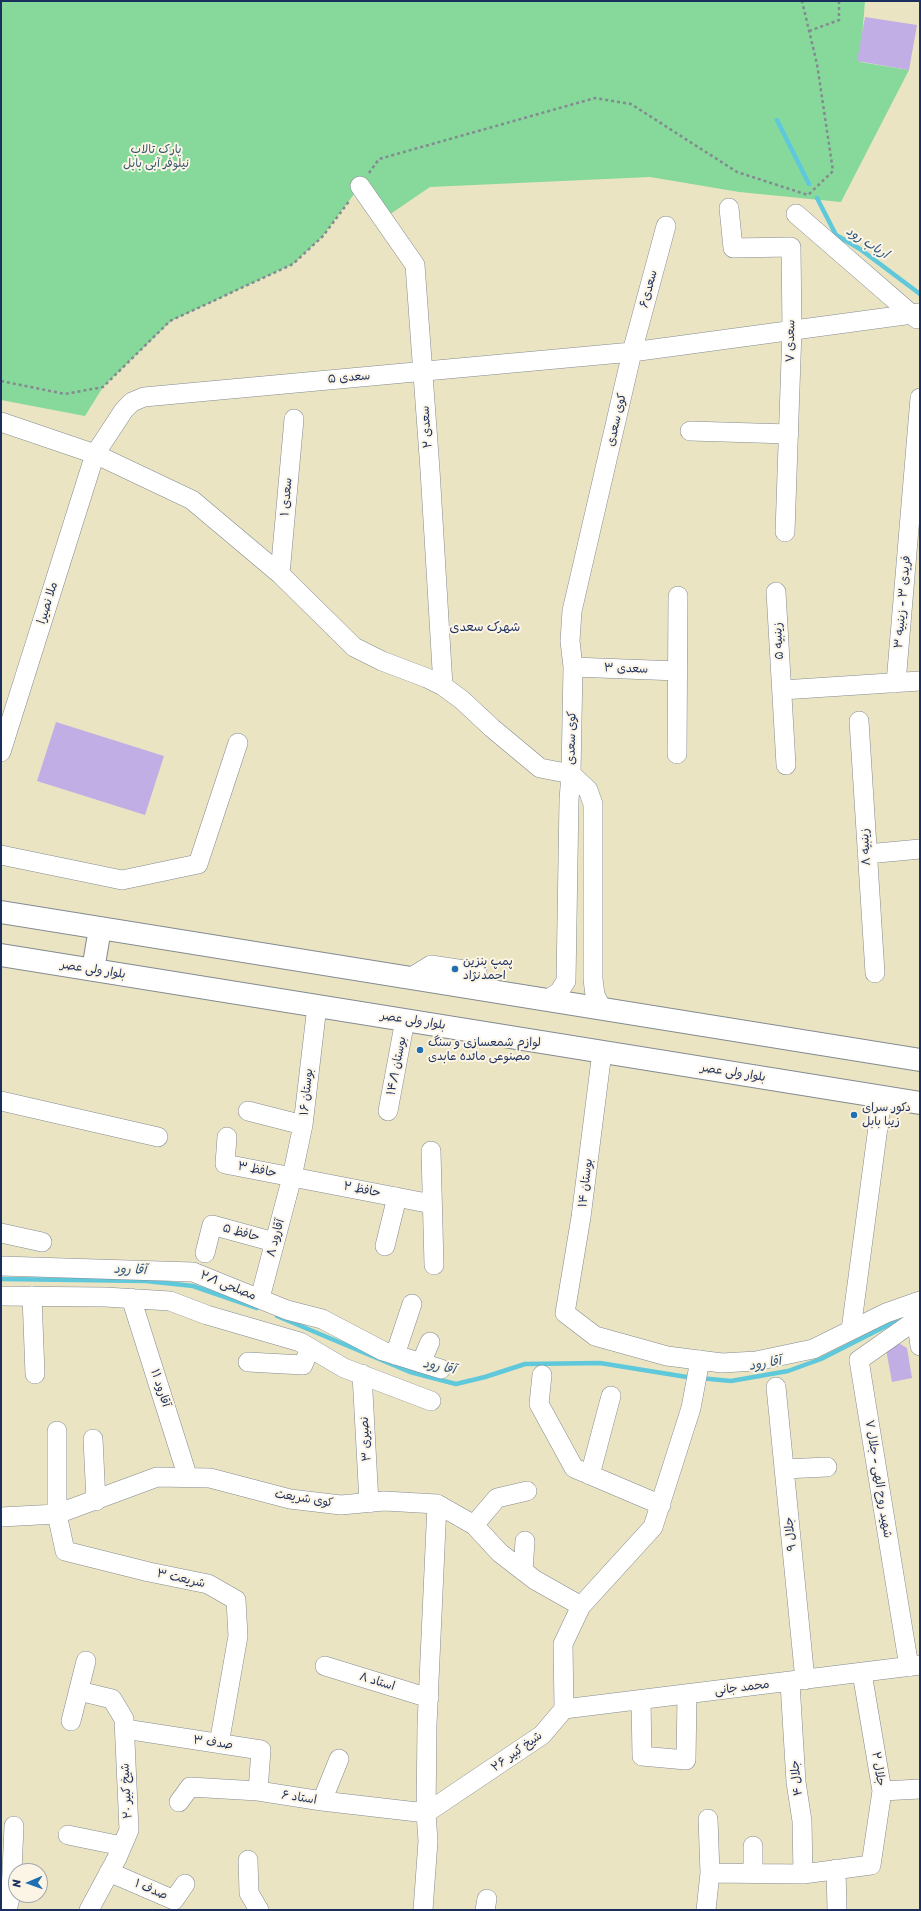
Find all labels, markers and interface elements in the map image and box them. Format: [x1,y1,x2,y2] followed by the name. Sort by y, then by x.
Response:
[123,143,189,171] park label: پارک تالاب نیلوفر آبی بابل
[843,223,891,263] water label: ارباب رود
[637,269,661,309] street label: سعدی۶
[783,319,799,363] street label: سعدی ۷
[327,369,371,387] street label: سعدی ۵
[604,392,630,448] street label: کوی سعدی
[418,405,436,449] street label: سعدی ۲
[278,477,296,517] street label: سعدی ۱
[892,555,914,649] street label: فریدی ۳ - زینبیه ۳
[35,580,61,626] street label: ملا نصیرا
[450,620,520,636] district label: شهرک سعدی
[771,622,787,660] street label: زینبیه ۵
[604,661,648,677] street label: سعدی ۳
[564,711,580,765] street label: کوی سعدی
[858,828,874,866] street label: زینبیه ۸
[463,955,513,983] place label: پمپ بنزین احمدنژاد
[59,958,127,982] street label: بلوار ولی عصر
[450,964,460,974] marker: پمپ بنزین احمدنژاد
[379,1009,447,1033] street label: بلوار ولی عصر
[384,1035,410,1097] street label: بوستان ۱۴/۱
[428,1036,541,1064] place label: لوازم شمعسازی و سنگ مصنوعی مائده عابدی
[415,1045,425,1055] marker: لوازم شمعسازی و سنگ مصنوعی مائده عابدی
[699,1061,767,1085] street label: بلوار ولی عصر
[297,1068,317,1116] street label: بوستان ۱۶
[862,1101,911,1129] place label: دکور سرای زیبا بابل
[849,1110,859,1120] marker: دکور سرای زیبا بابل
[576,1158,596,1208] street label: بوستان ۱۴
[236,1159,278,1181] street label: حافظ ۳
[342,1179,382,1201] street label: حافظ ۲
[264,1217,288,1259] street label: آقارود ۸
[221,1221,261,1245] street label: حافظ ۵
[113,1262,147,1278] water label: آقا رود
[198,1268,258,1304] street label: مصلحی ۲/۱
[748,1353,782,1375] water label: آقا رود
[421,1356,457,1378] water label: آقا رود
[147,1367,173,1409] street label: آقارود ۱۱
[358,1416,374,1462] street label: نصیری ۳
[862,1419,894,1539] street label: شهید روح الهی - جلال ۷
[274,1487,334,1511] street label: کوی شریعت
[782,1516,800,1552] street label: جلال ۹
[155,1566,207,1592] street label: شریعت ۳
[357,1670,397,1694] street label: استاد ۸
[714,1677,770,1699] street label: محمد جانی
[489,1729,545,1775] street label: شیخ کبیر ۲۶
[192,1733,234,1753] street label: صدف ۳
[868,1751,888,1787] street label: جلال ۲
[788,1759,806,1797] street label: جلال ۴
[118,1763,136,1819] street label: شیخ کبیر ۲۰
[280,1788,318,1808] street label: استاد ۶
[8,1863,48,1903] north arrow
[132,1877,170,1903] street label: صدف ۱
[7,1879,26,1888] text: N

